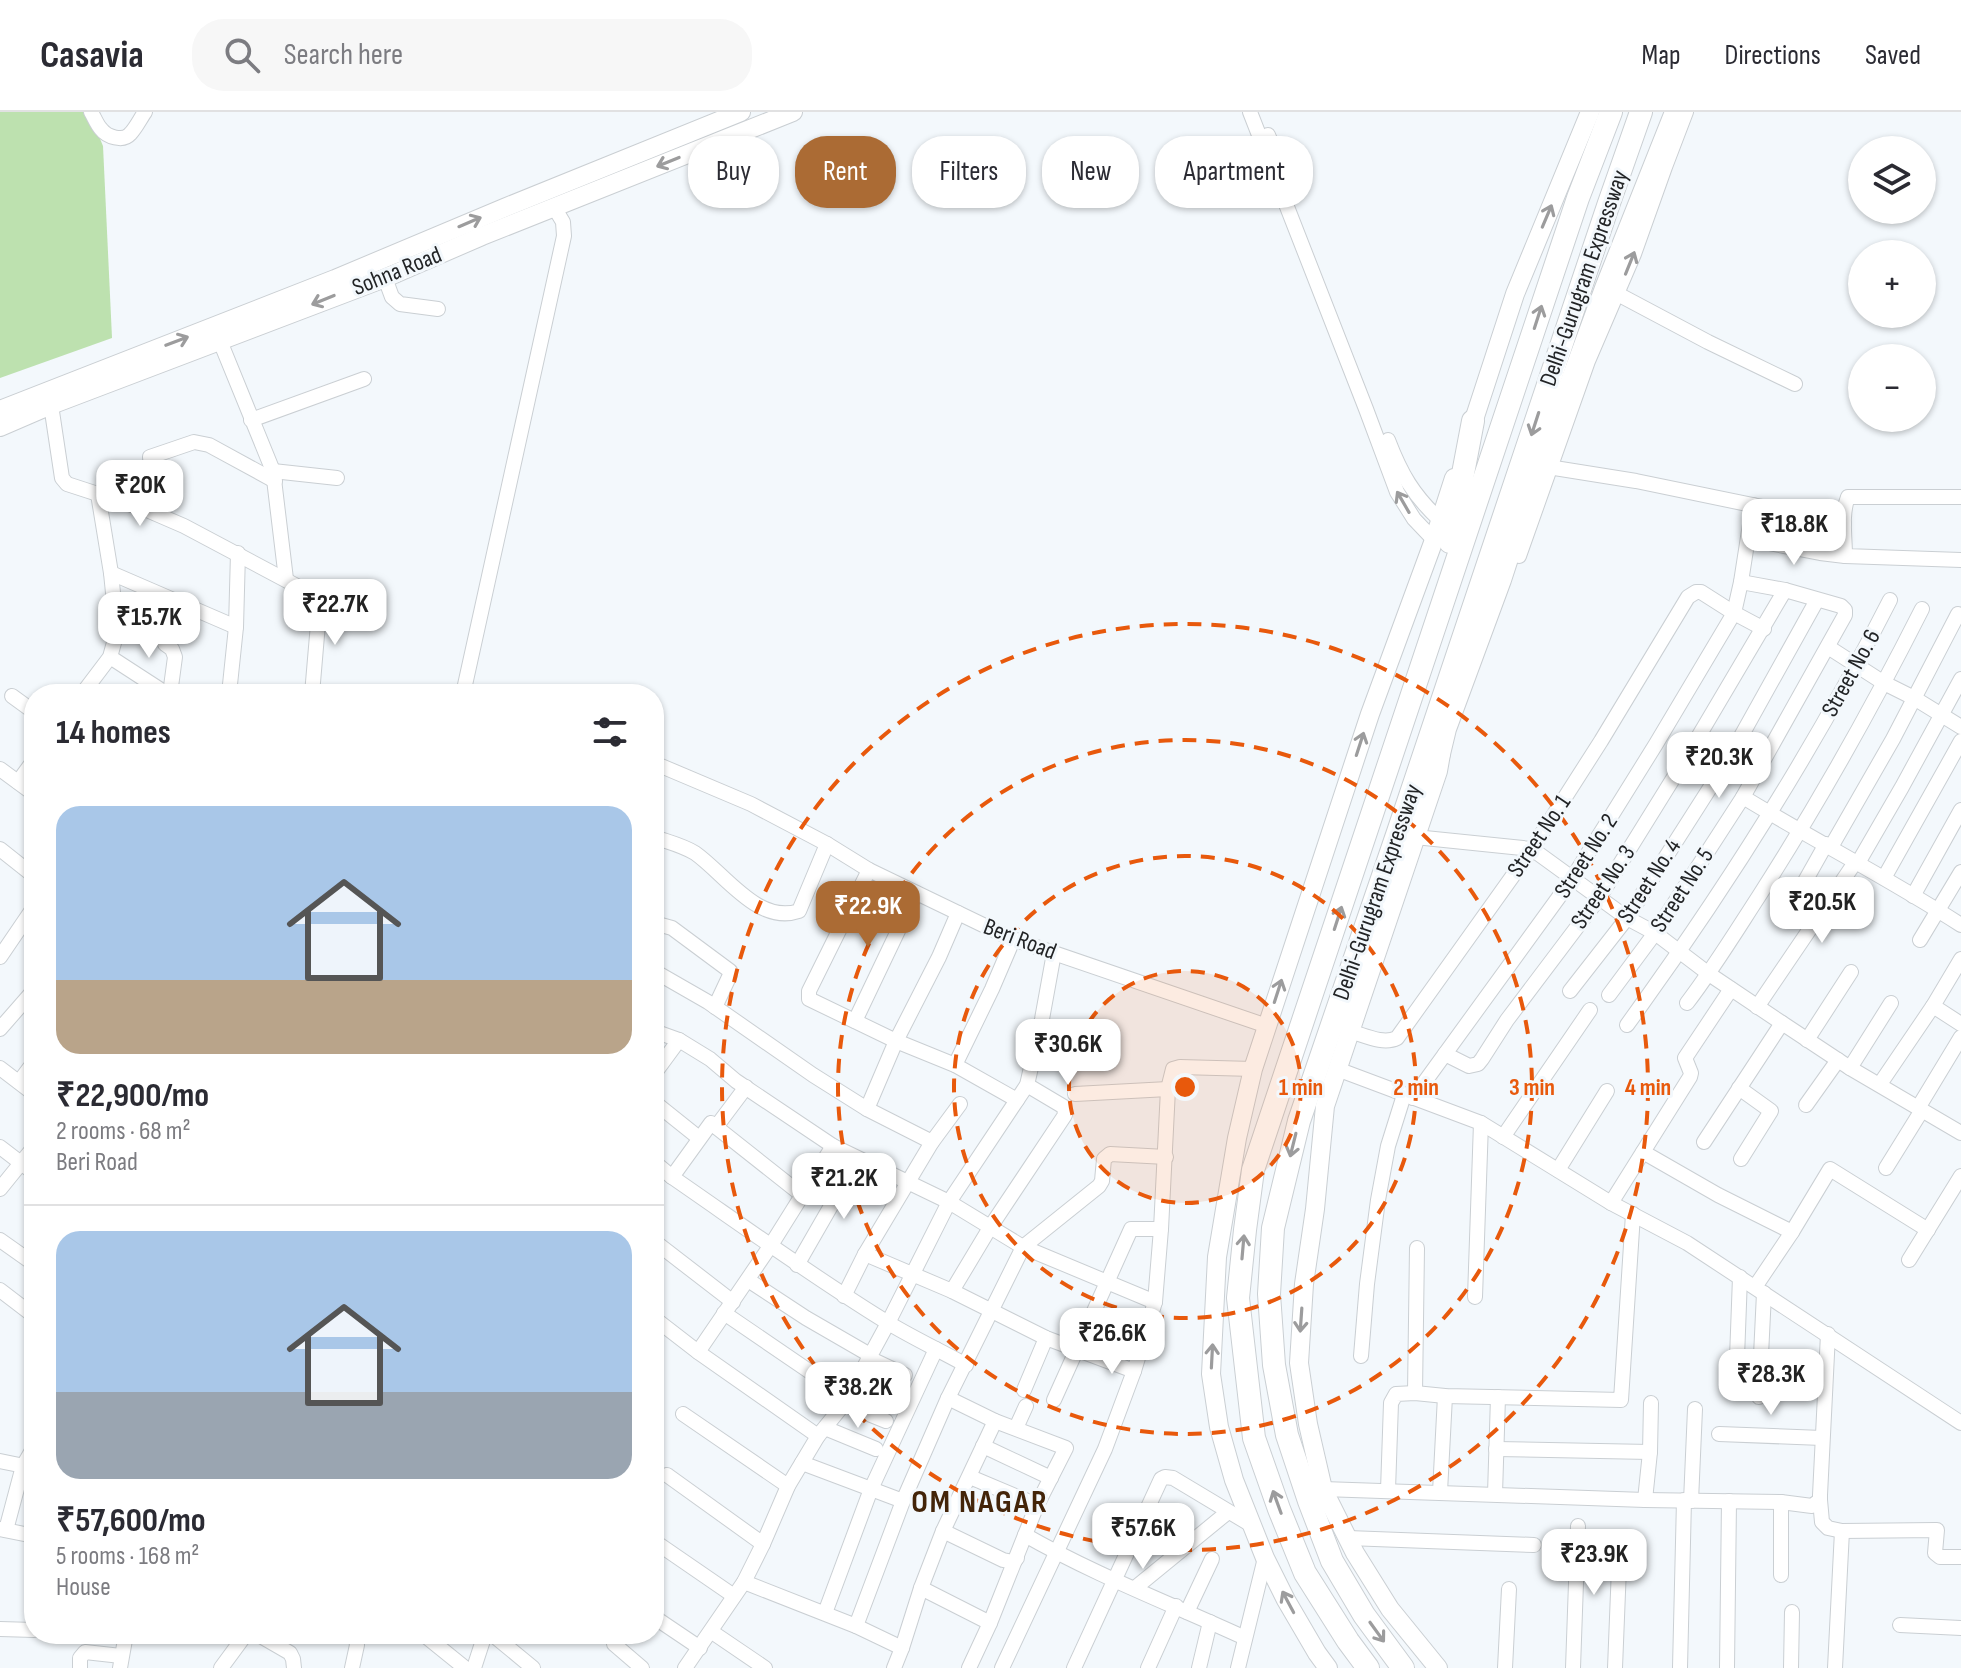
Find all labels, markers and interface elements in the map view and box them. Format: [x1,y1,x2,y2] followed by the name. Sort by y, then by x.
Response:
[192,19,752,91] search box
[40,33,144,78] text: Casavia
[220,33,264,77] icon: search
[284,37,403,73] text: Search here
[1642,39,1681,72] text: Map
[1725,39,1821,72] text: Directions
[1865,39,1921,72] text: Saved
[688,136,779,208] chip: Buy
[795,136,896,208] chip: Rent
[912,136,1026,208] chip: Filters
[1042,136,1139,208] chip: New
[1155,136,1313,208] chip: Apartment
[1848,136,1936,432] map controls
[1848,136,1936,224] button: layers
[656,155,681,170] one-way arrow
[1533,166,1635,390] street label: Delhi-Gurugram Expressway
[1541,204,1556,229] one-way arrow
[457,214,481,229] one-way arrow
[348,240,446,302] street label: Sohna Road
[1848,240,1936,328] button: +
[1624,251,1639,276] one-way arrow
[311,294,336,308] one-way arrow
[1532,305,1547,330] one-way arrow
[164,333,189,347] one-way arrow
[1848,344,1936,432] button: −
[1526,412,1541,437] one-way arrow
[93,460,187,528] pin: ₹20K
[114,470,166,501] text: ₹20K
[1395,491,1411,514] one-way arrow
[1729,499,1859,567] pin: ₹18.8K
[1760,509,1828,540] text: ₹18.8K
[270,579,400,647] pin: ₹22.7K
[302,589,368,620] text: ₹22.7K
[84,592,214,660] pin: ₹15.7K
[116,602,182,633] text: ₹15.7K
[1815,624,1887,722] street label: Street No. 6
[588,710,632,754] icon: filters
[56,712,171,753] text: 14 homes
[1354,732,1369,757] one-way arrow
[1654,732,1784,800] pin: ₹20.3K
[1685,742,1753,773] text: ₹20.3K
[1326,780,1428,1004] street label: Delhi-Gurugram Expressway
[1501,789,1577,883] street label: Street No. 1
[1548,808,1624,904] street label: Street No. 2
[1611,833,1687,929] street label: Street No. 4
[1564,840,1642,934] street label: Street No. 3
[1644,843,1720,937] street label: Street No. 5
[272,858,416,1002] icon: home
[1757,877,1887,945] pin: ₹20.5K
[803,881,933,949] pin: ₹22.9K
[1788,887,1856,918] text: ₹20.5K
[834,891,902,922] text: ₹22.9K
[1332,906,1347,931] one-way arrow
[980,912,1060,966] street label: Beri Road
[1272,979,1287,1004] one-way arrow
[1003,1019,1133,1087] pin: ₹30.6K
[1034,1029,1102,1060] text: ₹30.6K
[1171,1073,1199,1101] centre of rings
[1279,1073,1323,1102] text: 1 min
[1393,1073,1439,1102] text: 2 min
[1509,1073,1555,1102] text: 3 min
[1625,1073,1671,1102] text: 4 min
[56,1075,209,1116] text: ₹22,900/mo
[56,1116,191,1147] text: 2 rooms · 68 m²
[1285,1132,1300,1157] one-way arrow
[56,1147,138,1178] text: Beri Road
[779,1153,909,1221] pin: ₹21.2K
[810,1163,878,1194] text: ₹21.2K
[1236,1234,1251,1261] one-way arrow
[272,1283,416,1427] icon: home
[1293,1306,1308,1332] one-way arrow
[1047,1308,1177,1376] pin: ₹26.6K
[1078,1318,1146,1349] text: ₹26.6K
[1205,1343,1220,1370] one-way arrow
[1706,1349,1836,1417] pin: ₹28.3K
[1737,1359,1805,1390] text: ₹28.3K
[793,1362,923,1430] pin: ₹38.2K
[823,1372,893,1403] text: ₹38.2K
[911,1483,1049,1522] district label: OM NAGAR
[1269,1490,1283,1515] one-way arrow
[56,1500,206,1541] text: ₹57,600/mo
[1078,1503,1208,1571] pin: ₹57.6K
[1110,1513,1176,1544] text: ₹57.6K
[1529,1529,1659,1597] pin: ₹23.9K
[1560,1539,1628,1570] text: ₹23.9K
[56,1541,199,1572] text: 5 rooms · 168 m²
[56,1572,111,1603] text: House
[1279,1590,1295,1614] one-way arrow
[1369,1621,1385,1643] one-way arrow

